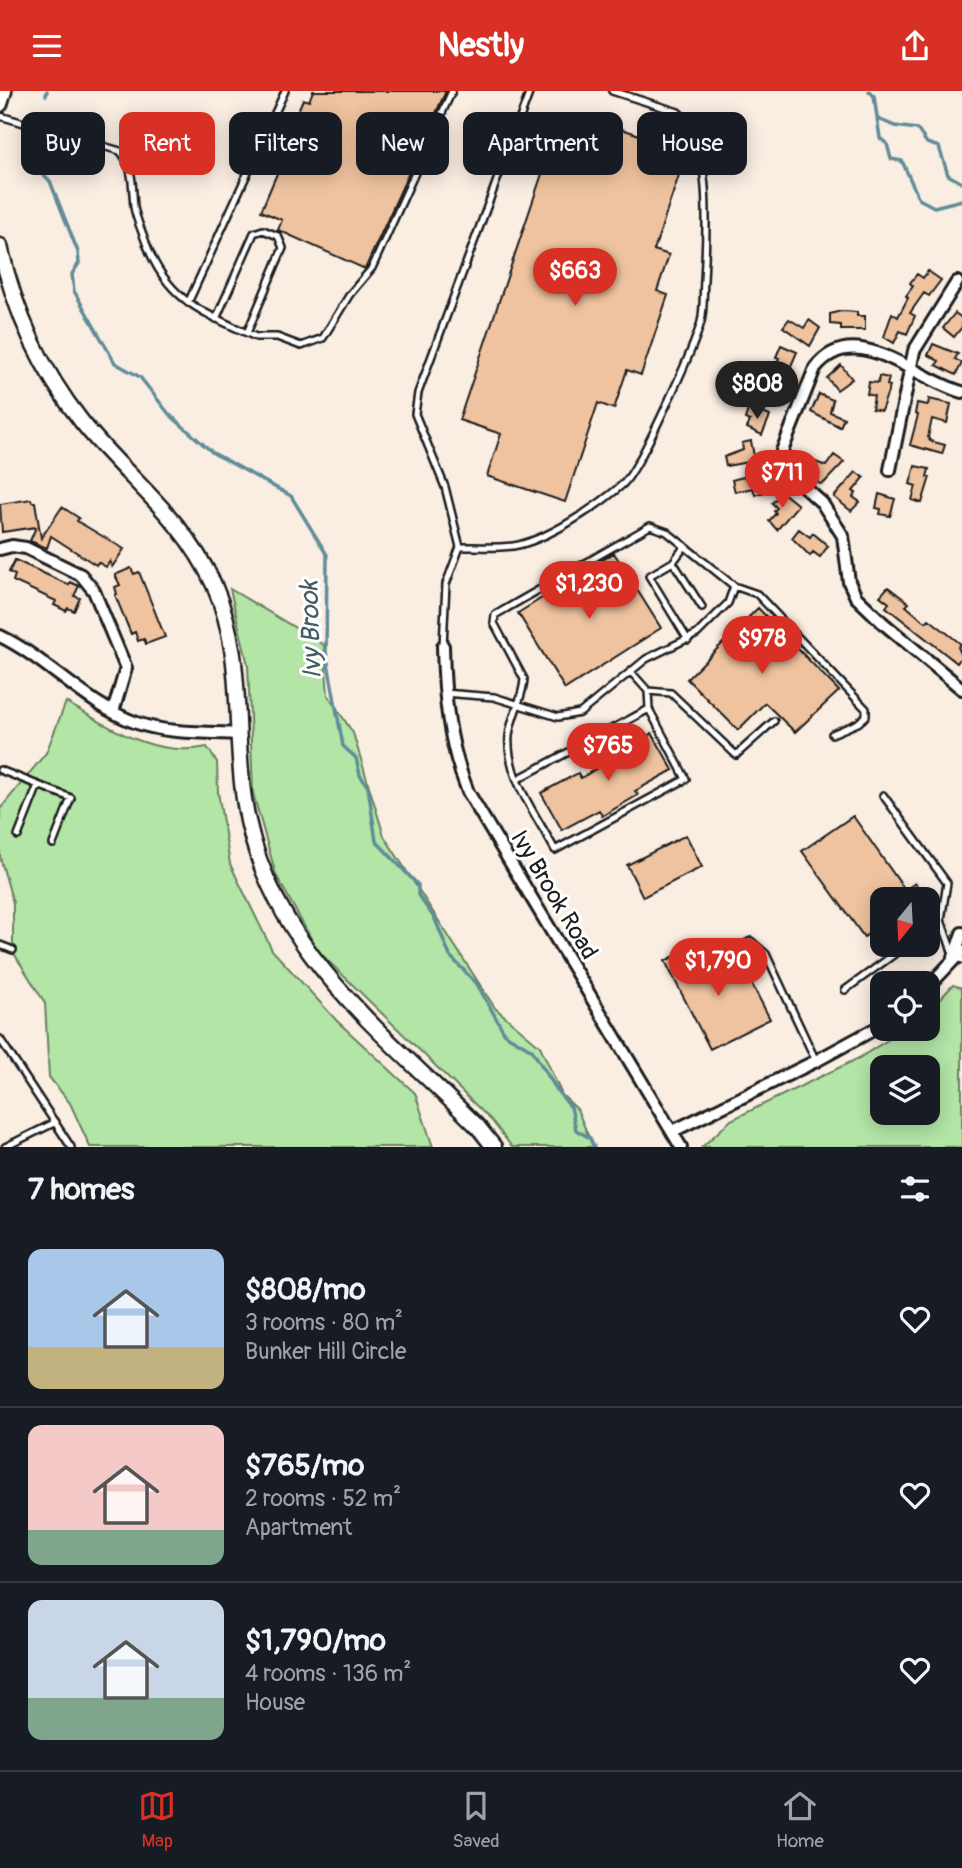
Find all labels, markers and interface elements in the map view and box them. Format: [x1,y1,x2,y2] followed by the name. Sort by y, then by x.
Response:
[438,26,524,66] text: Nestly
[28,27,66,65] icon: menu
[896,27,934,65] icon: share
[21,112,105,175] chip: Buy
[119,112,215,175] chip: Rent
[229,112,342,175] chip: Filters
[356,112,449,175] chip: New
[463,112,623,175] chip: Apartment
[637,112,747,175] chip: House
[534,249,616,308] pin: $663
[549,256,601,285] text: $663
[716,361,798,421] pin: $808
[731,369,783,398] text: $808
[741,451,823,510] pin: $711
[761,458,803,487] text: $711
[532,561,646,621] pin: $1,230
[555,569,623,598] text: $1,230
[293,578,329,680] water label: Ivy Brook
[721,617,803,676] pin: $978
[738,624,786,653] text: $978
[567,723,649,783] pin: $765
[583,731,633,760] text: $765
[504,825,604,965] street label: Ivy Brook Road
[870,887,940,957] north arrow
[870,887,940,1125] map controls
[661,939,775,998] pin: $1,790
[684,946,752,975] text: $1,790
[870,971,940,1041] button: locate
[870,1055,940,1125] button: layers
[896,1170,934,1208] icon: filters
[28,1171,135,1208] text: 7 homes
[245,1271,366,1308] text: $808/mo
[84,1277,168,1361] icon: home
[896,1300,934,1338] icon: heart
[245,1308,403,1337] text: 3 rooms · 80 m²
[245,1337,406,1366] text: Bunker Hill Circle
[245,1447,364,1484] text: $765/mo
[84,1453,168,1537] icon: home
[896,1476,934,1514] icon: heart
[245,1484,401,1513] text: 2 rooms · 52 m²
[245,1513,352,1542] text: Apartment
[245,1622,386,1659] text: $1,790/mo
[84,1628,168,1712] icon: home
[896,1651,934,1689] icon: heart
[245,1659,411,1688] text: 4 rooms · 136 m²
[245,1688,305,1717] text: House
[138,1787,176,1853] tab: Map
[452,1787,500,1853] tab: Saved
[776,1787,824,1853] tab: Home

